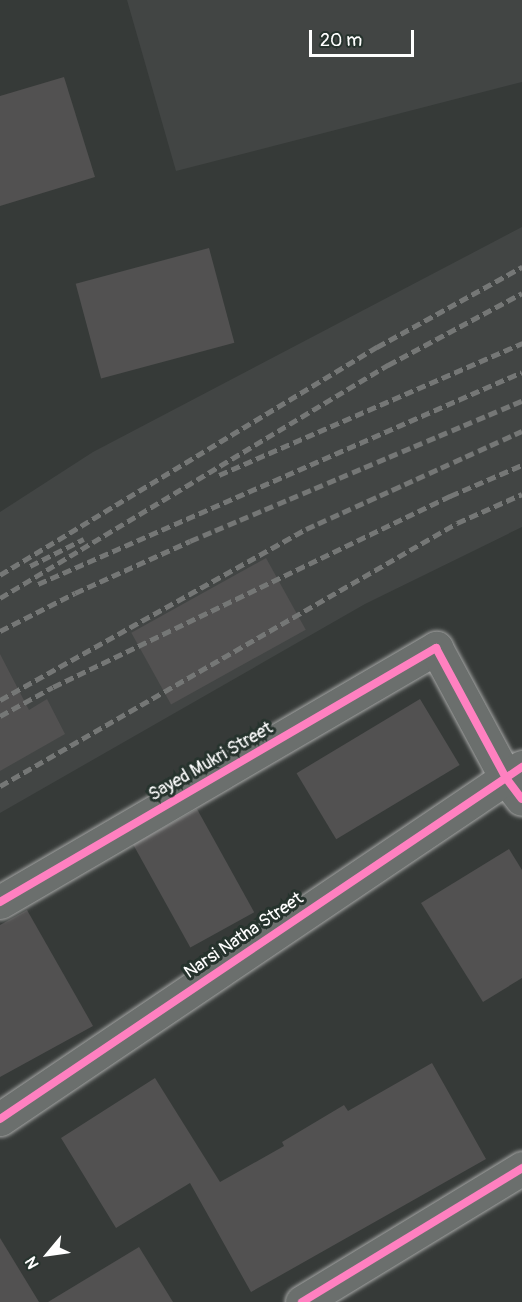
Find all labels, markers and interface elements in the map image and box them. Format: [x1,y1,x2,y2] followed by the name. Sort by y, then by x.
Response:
[312,18,417,56] scale bar
[320,29,362,52] text: 20 m
[145,718,277,806] street label: Sayed Mukri Street
[180,888,308,984] street label: Narsi Natha Street
[18,1224,78,1284] north arrow
[21,1253,44,1272] text: N

